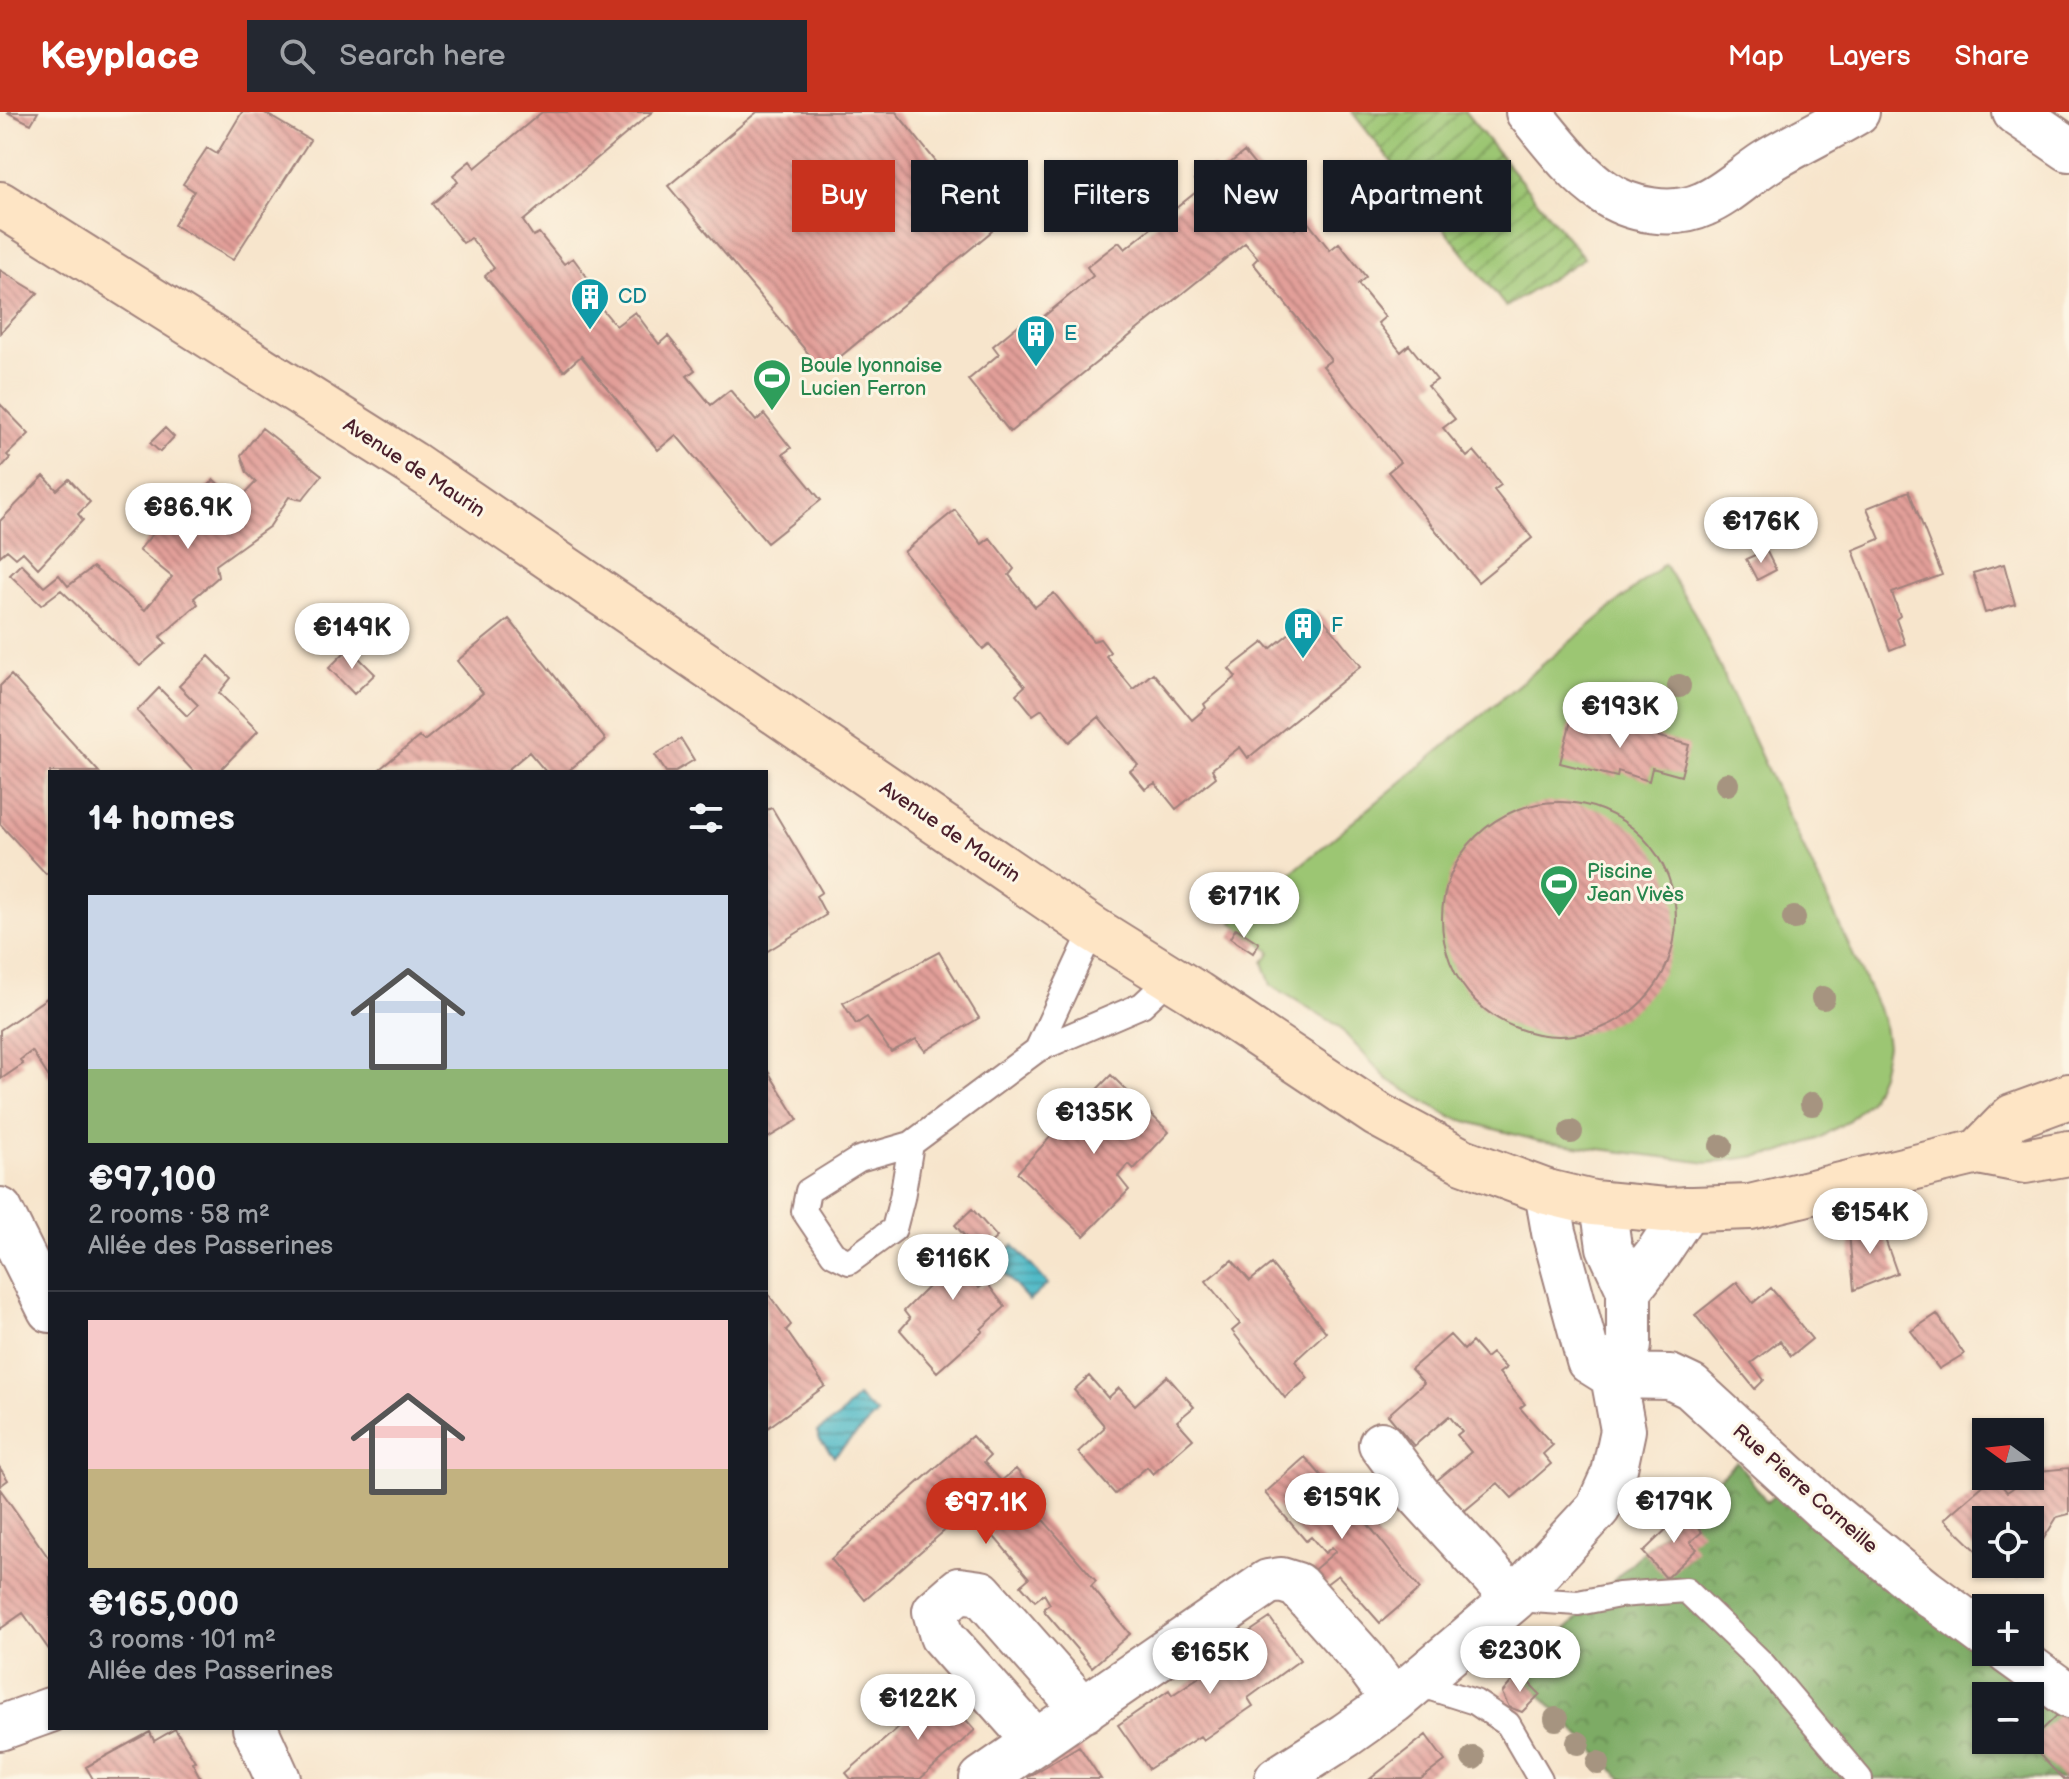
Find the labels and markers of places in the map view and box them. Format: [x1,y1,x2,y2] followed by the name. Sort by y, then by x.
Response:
[569,276,611,331] building icon: CD
[618,285,647,309] place label: CD
[1015,313,1057,368] building icon: E
[1064,322,1077,346] place label: E
[800,354,942,401] place label: Boule lyonnaise Lucien Ferron
[751,357,793,412] sports icon: Boule lyonnaise Lucien Ferron
[123,483,253,551] pin: €86.9K
[1705,497,1817,565] pin: €176K
[296,603,408,671] pin: €149K
[1282,605,1324,660] building icon: F
[1331,614,1343,638] place label: F
[1564,682,1676,750] pin: €193K
[1587,860,1684,907] place label: Piscine Jean Vivès
[1538,863,1580,918] sports icon: Piscine Jean Vivès
[1188,872,1300,940] pin: €171K
[1038,1088,1150,1156] pin: €135K
[1814,1188,1926,1256] pin: €154K
[897,1234,1009,1302] pin: €116K
[1286,1473,1398,1541] pin: €159K
[1618,1477,1730,1545] pin: €179K
[921,1478,1051,1546] pin: €97.1K
[1464,1626,1576,1694] pin: €230K
[1154,1628,1266,1696] pin: €165K
[862,1674,974,1742] pin: €122K

